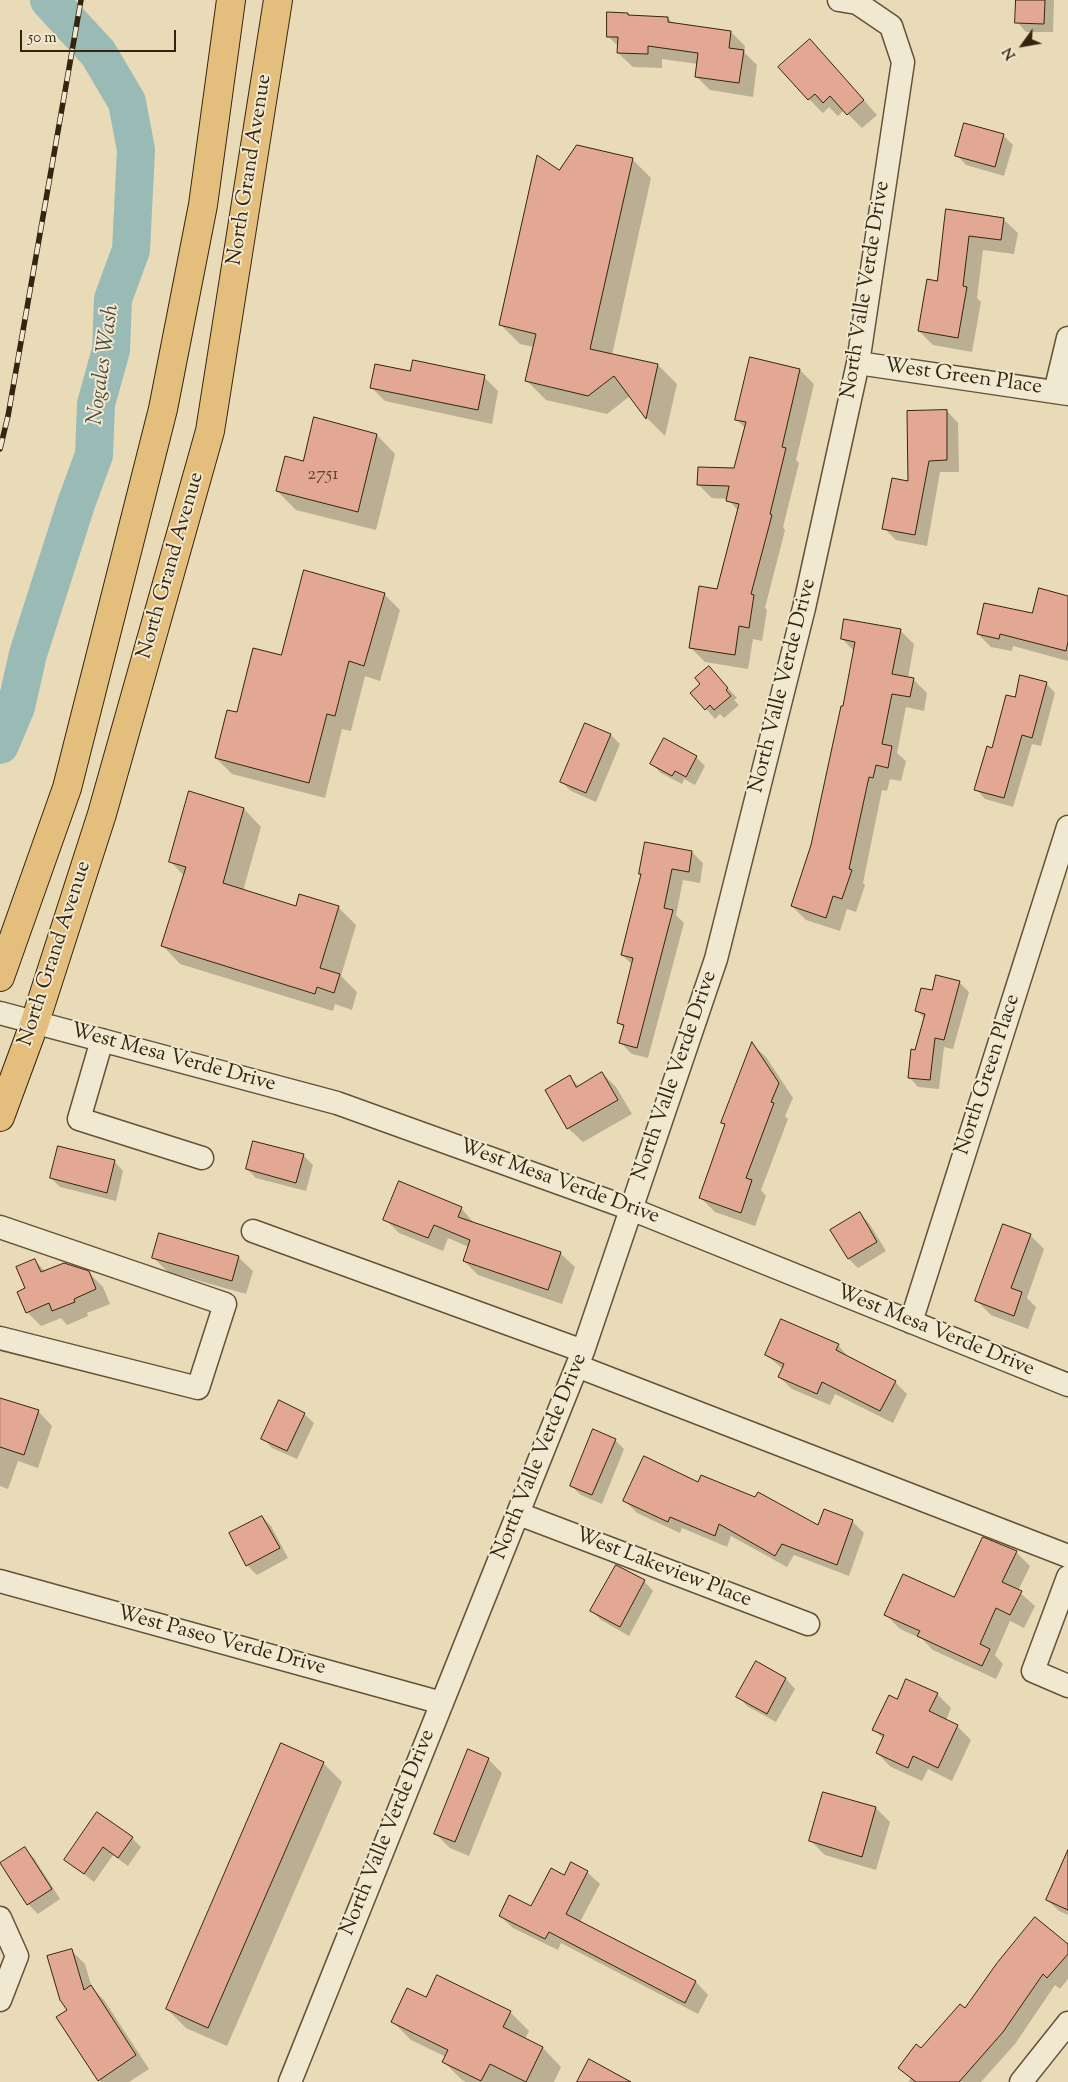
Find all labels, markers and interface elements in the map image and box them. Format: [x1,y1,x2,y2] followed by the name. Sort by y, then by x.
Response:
[22,20,179,52] scale bar
[998,20,1048,70] north arrow
[28,28,57,49] text: 50 m
[999,43,1022,63] text: N
[223,73,279,267] street label: North Grand Avenue
[837,179,897,401] street label: North Valle Verde Drive
[84,303,126,427] water label: Nogales Wash
[883,354,1043,402] street label: West Green Place
[307,465,339,487] house number: 2751
[133,470,211,662] street label: North Grand Avenue
[745,576,823,796] street label: North Valle Verde Drive
[14,858,98,1050] street label: North Grand Avenue
[628,968,724,1184] street label: North Valle Verde Drive
[951,991,1027,1159] street label: North Green Place
[68,1020,278,1098] street label: West Mesa Verde Drive
[455,1135,663,1231] street label: West Mesa Verde Drive
[832,1281,1038,1383] street label: West Mesa Verde Drive
[488,1350,594,1564] street label: North Valle Verde Drive
[571,1524,755,1614] street label: West Lakeview Place
[114,1602,328,1682] street label: West Paseo Verde Drive
[336,1726,442,1940] street label: North Valle Verde Drive

